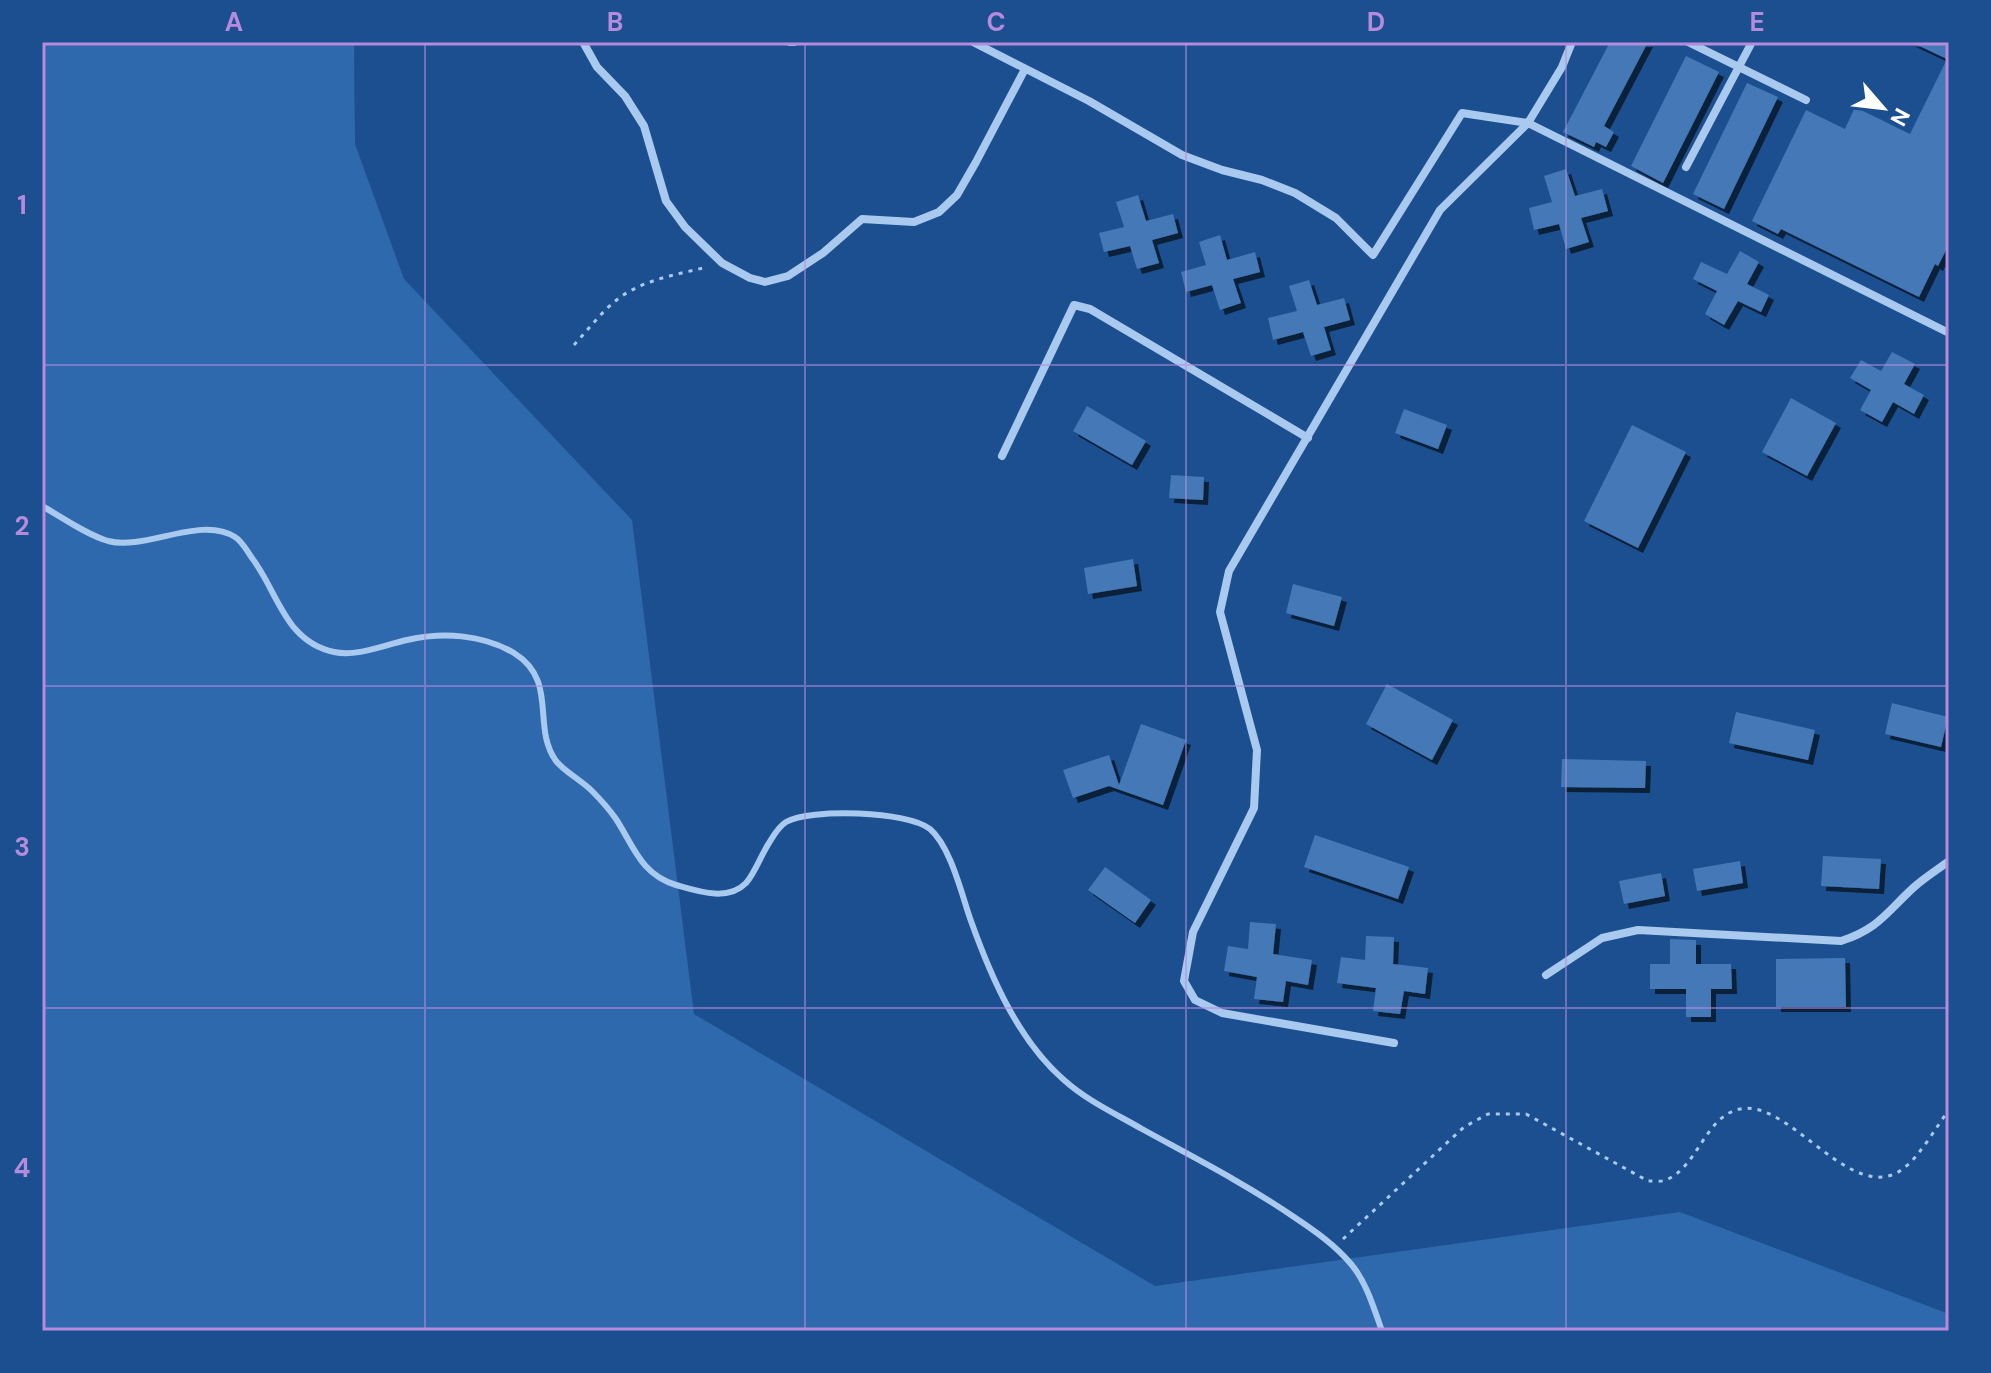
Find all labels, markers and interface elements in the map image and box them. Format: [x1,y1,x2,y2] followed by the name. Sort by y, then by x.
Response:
[225,5,243,39] text: A
[607,5,623,39] text: B
[986,5,1006,39] text: C
[1367,5,1385,39] text: D
[1749,5,1765,39] text: E
[1843,68,1923,148] north arrow
[1884,103,1917,131] text: N
[17,188,27,222] text: 1
[14,509,30,543] text: 2
[14,830,30,864] text: 3
[14,1151,30,1185] text: 4

